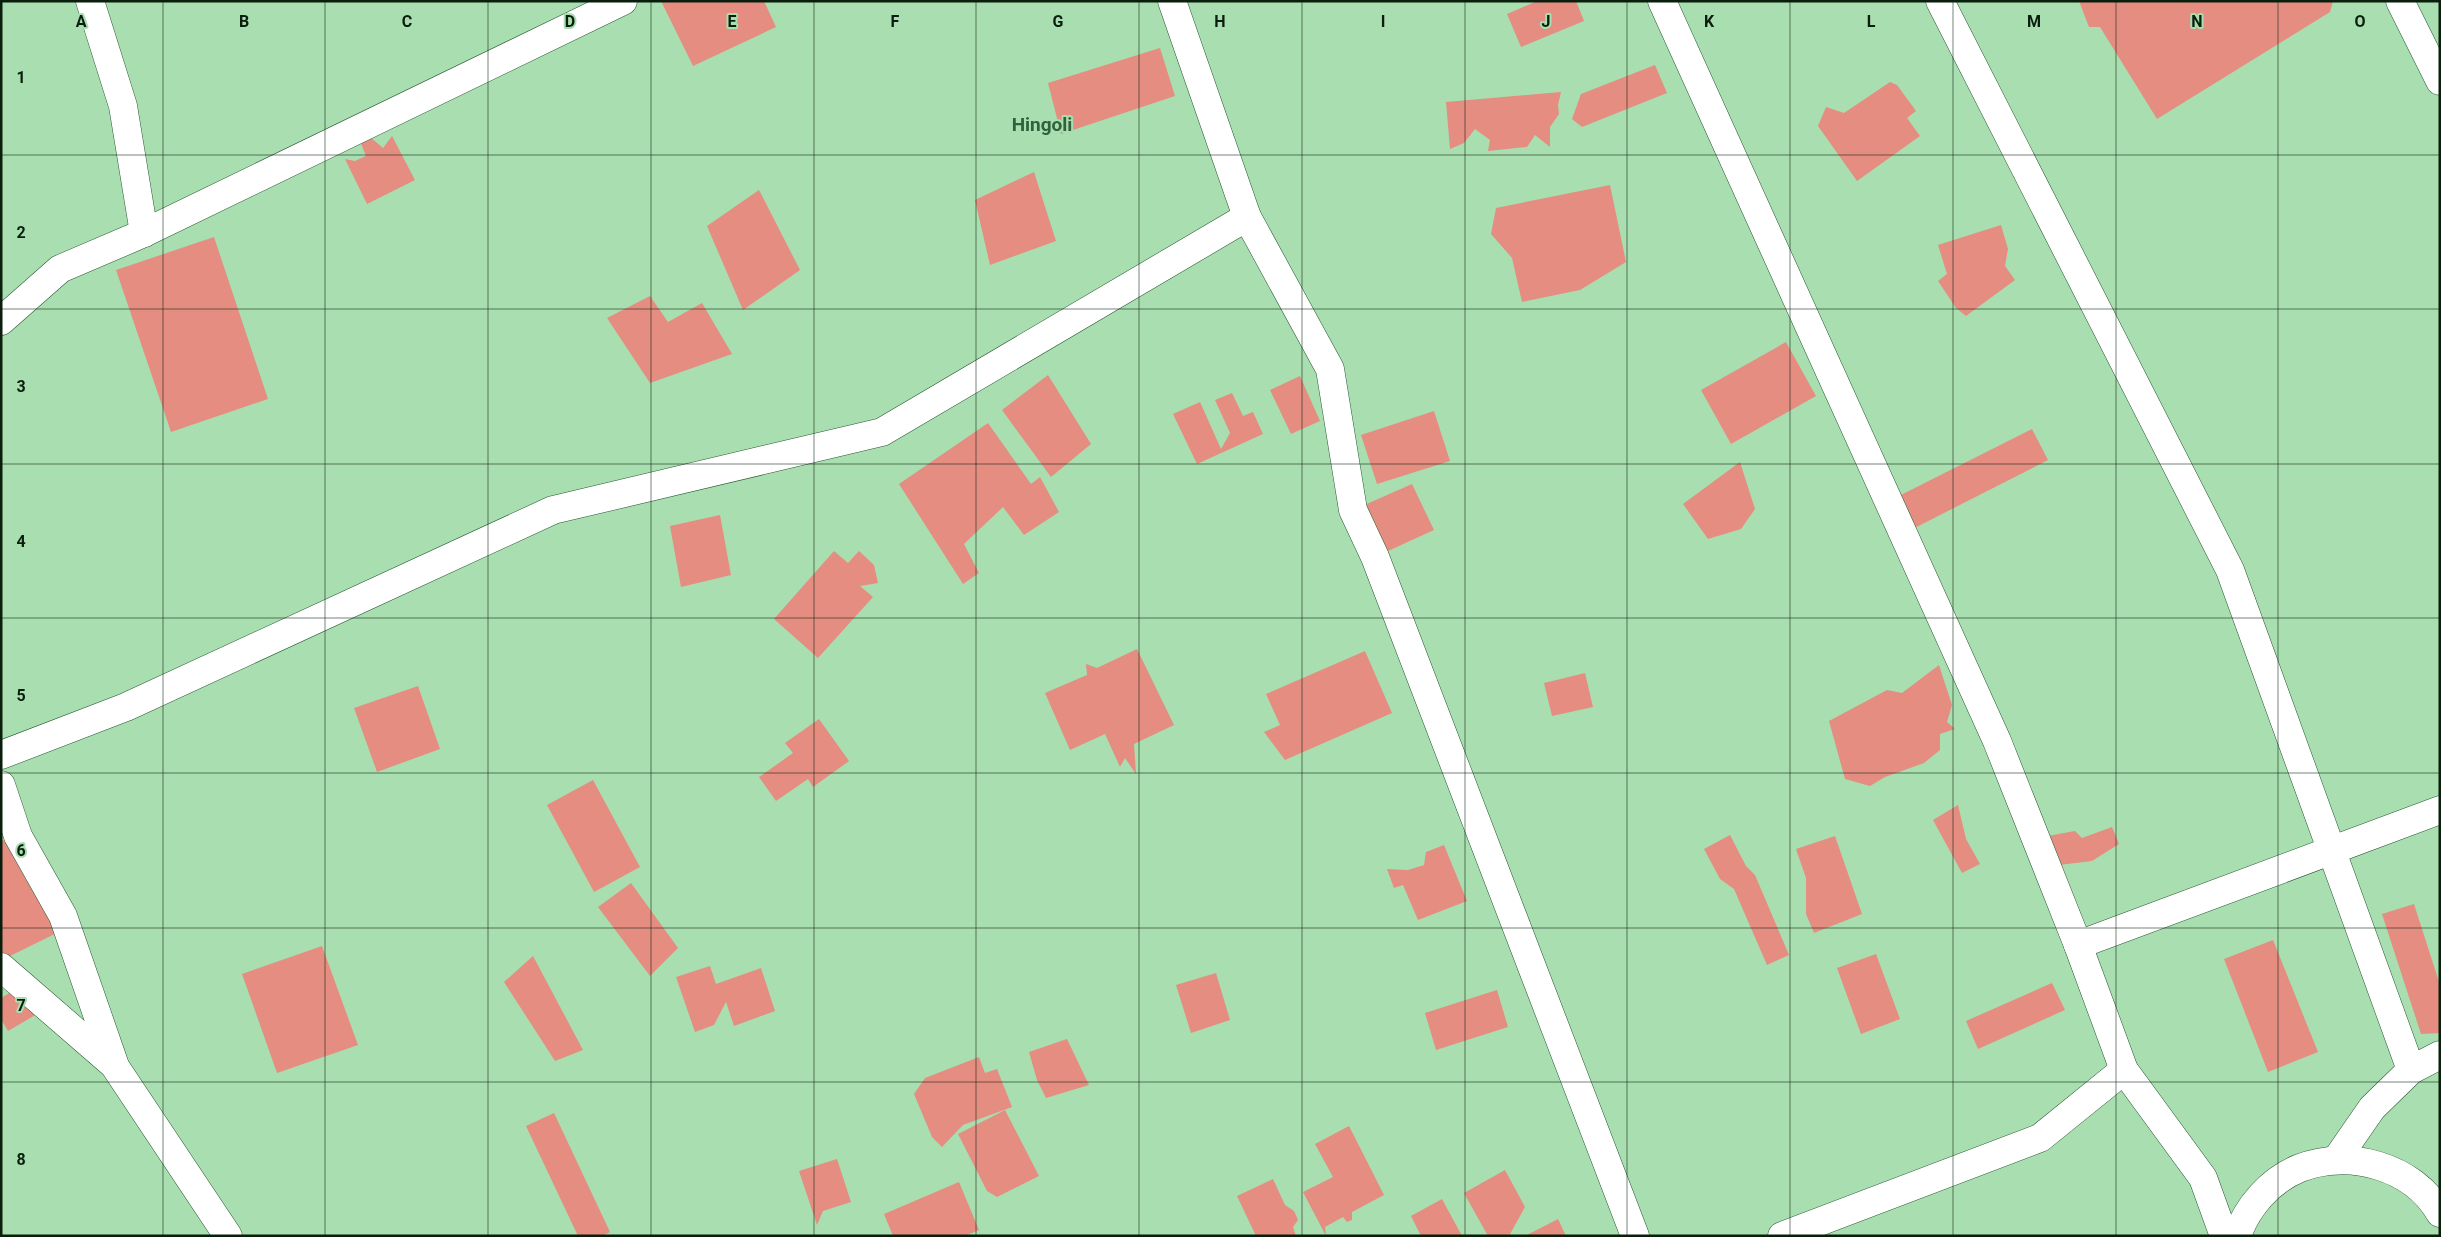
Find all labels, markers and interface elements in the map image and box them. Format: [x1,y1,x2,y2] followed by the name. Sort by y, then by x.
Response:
[76,12,87,31] text: A
[239,12,249,31] text: B
[402,12,412,31] text: C
[565,12,575,31] text: D
[728,12,737,31] text: E
[891,12,900,31] text: F
[1053,12,1064,31] text: G
[1214,12,1226,31] text: H
[1381,12,1385,31] text: I
[1542,12,1550,31] text: J
[1704,12,1715,31] text: K
[1867,12,1876,31] text: L
[2027,12,2041,31] text: M
[2191,12,2203,31] text: N
[2354,12,2366,31] text: O
[16,68,26,87] text: 1
[1012,113,1072,136] district label: Hingoli
[16,223,26,242] text: 2
[16,377,26,396] text: 3
[16,532,26,551] text: 4
[16,686,26,705] text: 5
[16,841,26,860] text: 6
[16,996,26,1015] text: 7
[16,1150,26,1169] text: 8

